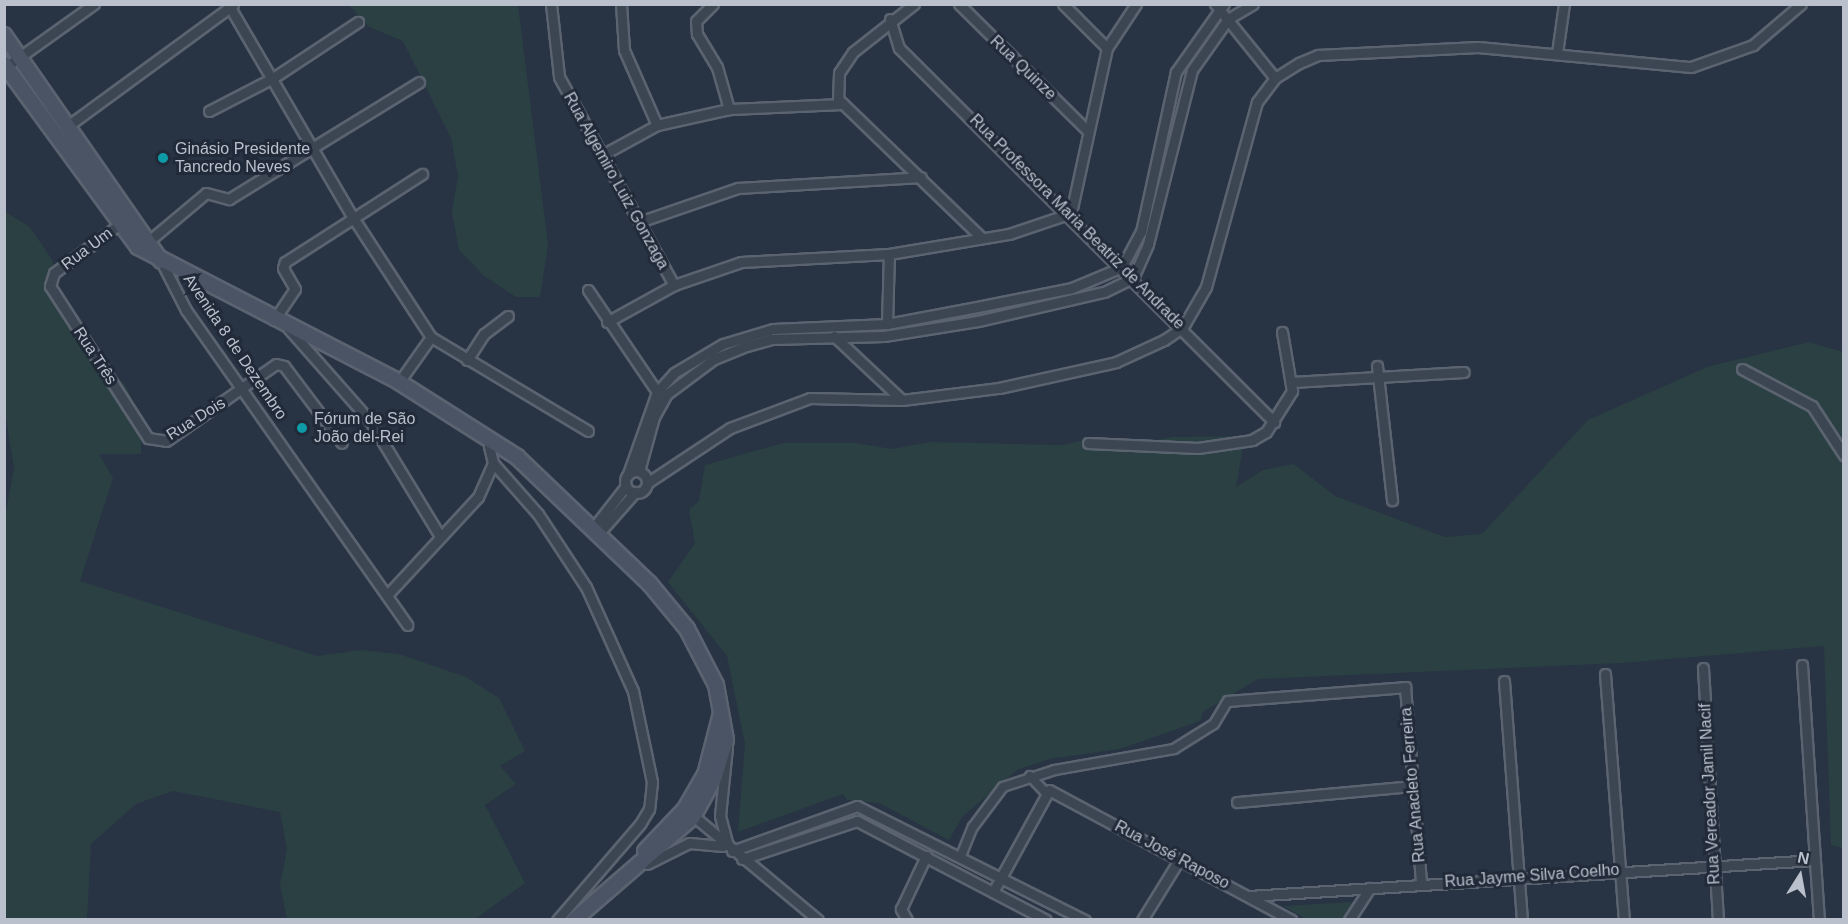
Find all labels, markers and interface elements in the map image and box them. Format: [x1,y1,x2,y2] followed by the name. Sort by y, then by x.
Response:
[986,32,1060,104] street label: Rua Quinze
[559,89,673,273] street label: Rua Algemiro Luiz Gonzaga
[965,110,1189,334] street label: Rua Professora Maria Beatriz de Andrade
[175,139,310,177] place label: Ginásio Presidente Tancredo Neves
[156,151,170,165] marker: Ginásio Presidente Tancredo Neves
[58,224,116,274] street label: Rua Um
[179,271,291,423] street label: Avenida 8 de Dezembro
[69,323,121,389] street label: Rua Três
[163,393,229,445] street label: Rua Dois
[314,409,415,447] place label: Fórum de São João del-Rei
[295,421,309,435] marker: Fórum de São João del-Rei
[1696,703,1724,885] street label: Rua Vereador Jamil Nacif
[1397,706,1429,864] street label: Rua Anacleto Ferreira
[1111,817,1233,893] street label: Rua José Raposo
[1770,846,1830,906] north arrow
[1796,848,1811,867] text: N
[1444,860,1620,892] street label: Rua Jayme Silva Coelho

